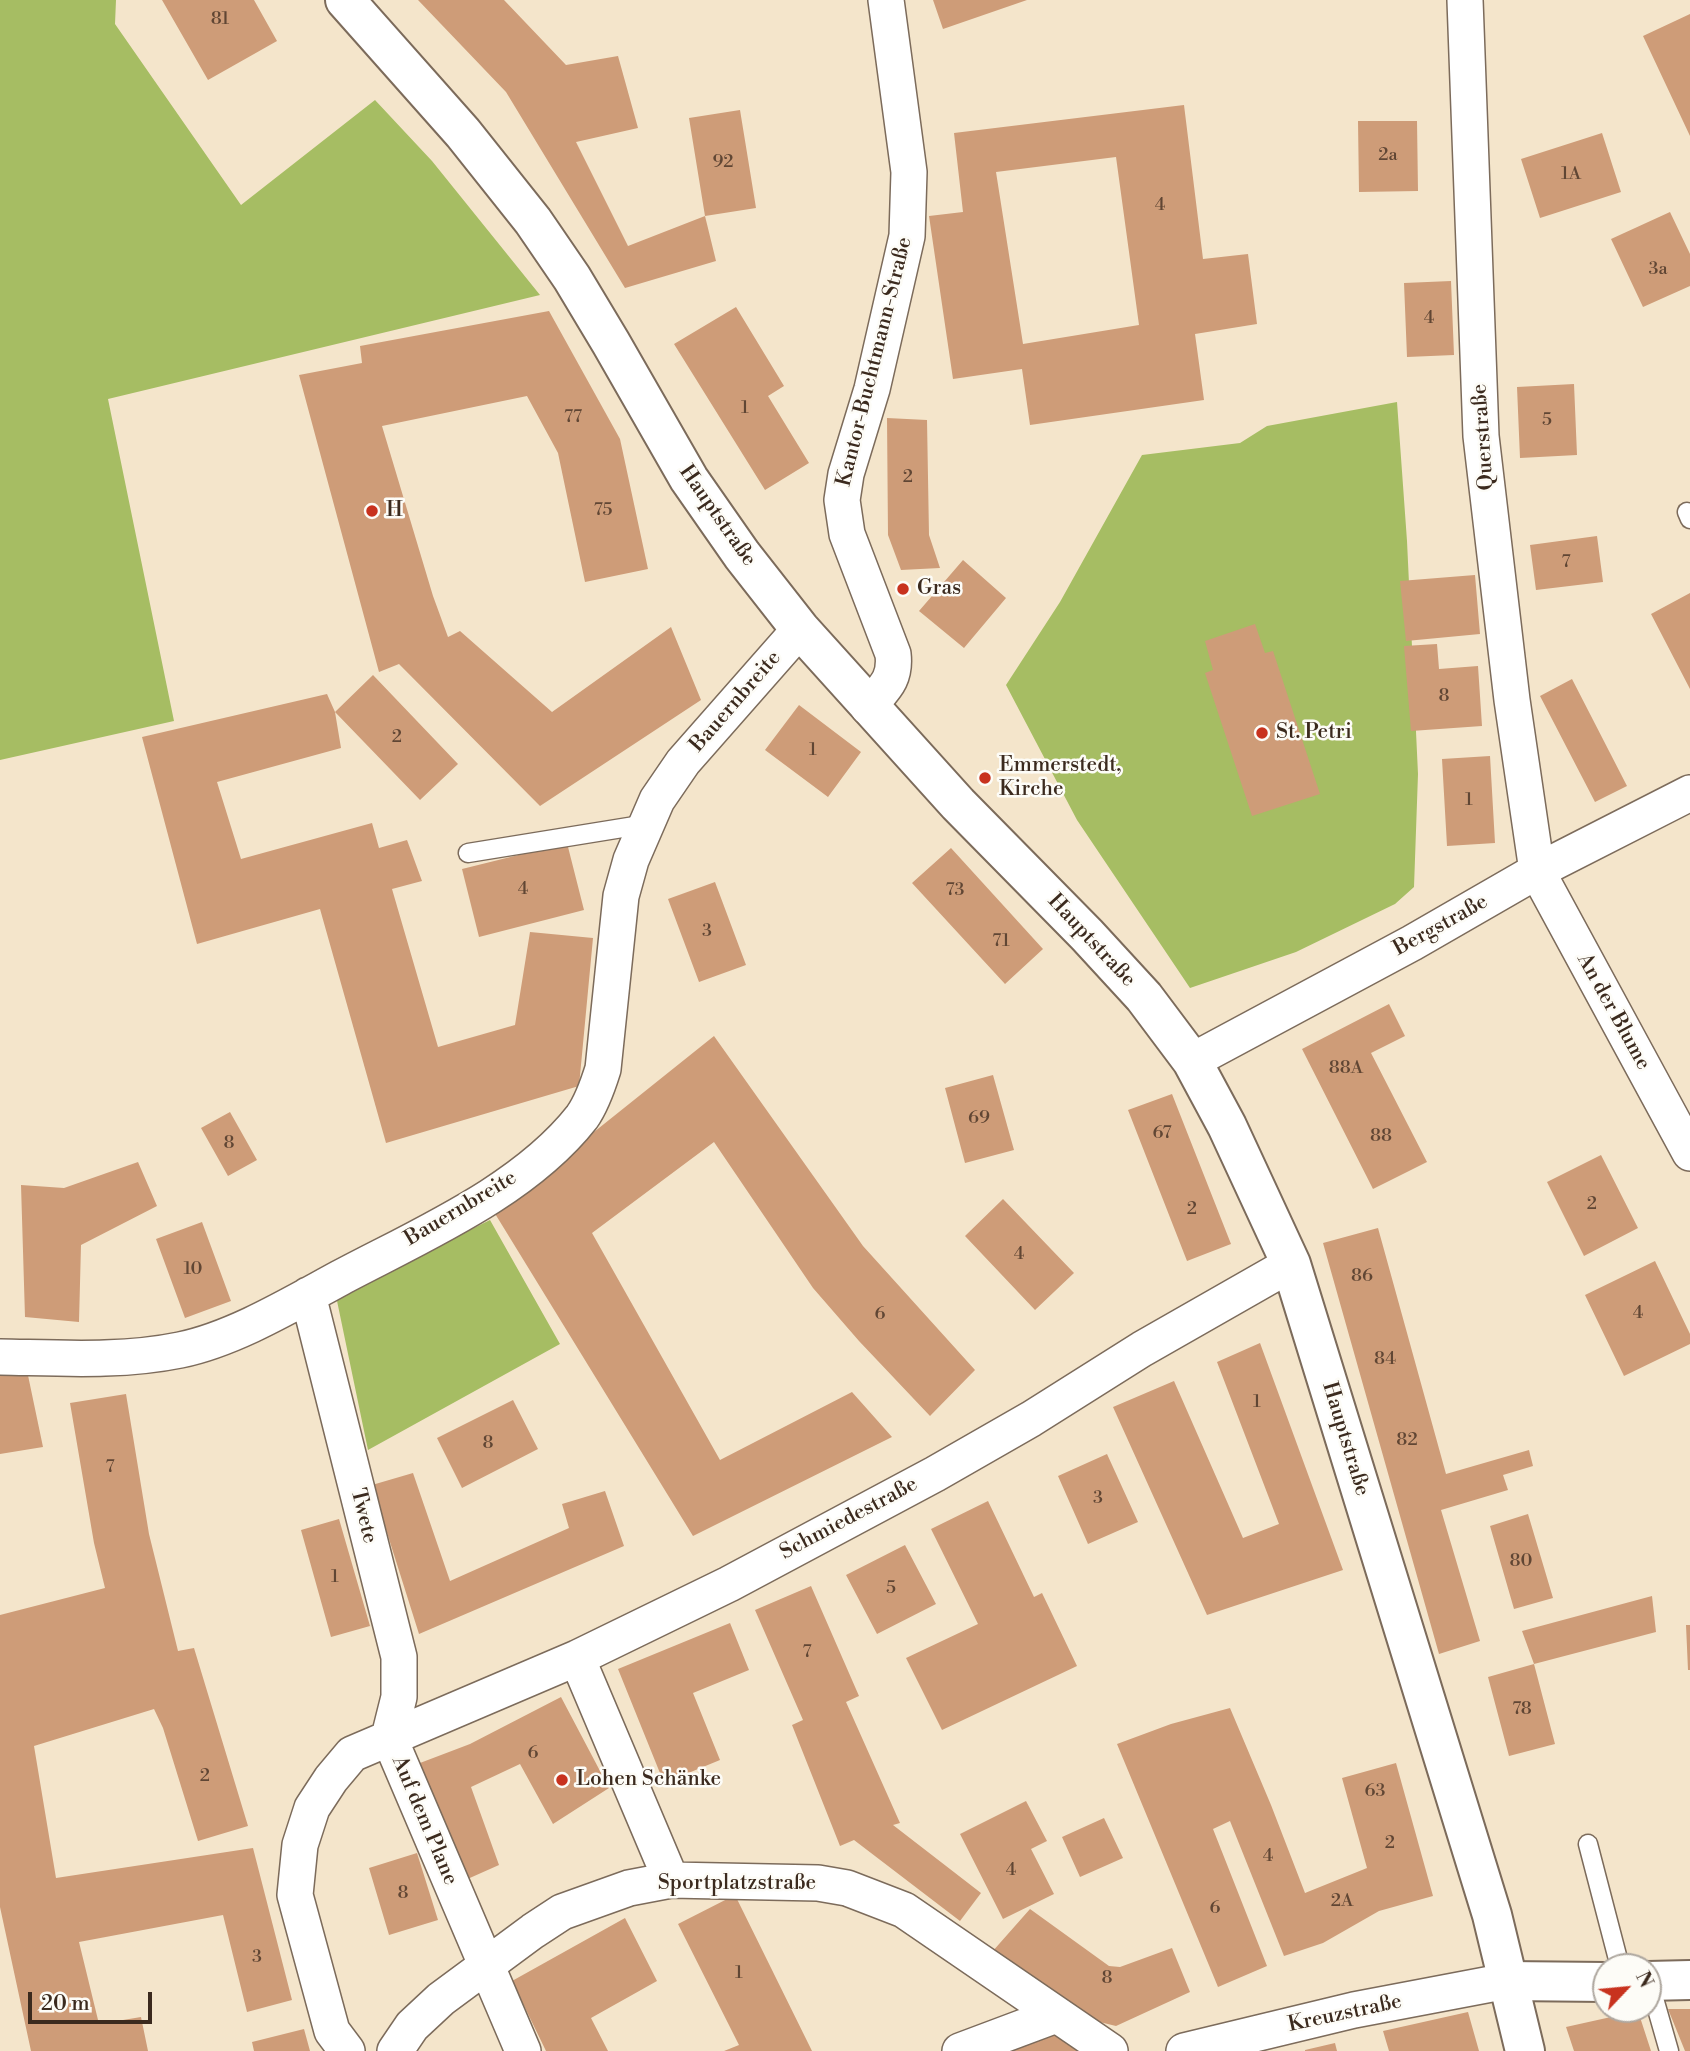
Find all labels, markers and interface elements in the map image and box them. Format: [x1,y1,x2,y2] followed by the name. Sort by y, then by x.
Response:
[211,9,229,31] house number: 81
[1378,145,1398,167] house number: 2a
[712,152,734,174] house number: 92
[1561,164,1581,186] house number: 1A
[1155,195,1165,217] house number: 4
[832,235,918,489] street label: Kantor-Buchtmann-Straße
[1648,259,1668,281] house number: 3a
[1424,308,1434,330] house number: 4
[1468,383,1500,491] street label: Querstraße
[741,398,749,420] house number: 1
[564,407,582,429] house number: 77
[1542,410,1552,432] house number: 5
[673,461,761,571] street label: Hauptstraße
[903,467,913,489] house number: 2
[386,498,403,524] place label: H
[594,500,612,522] house number: 75
[364,503,380,519] marker: H
[1561,552,1571,574] house number: 7
[917,576,961,602] place label: Gras
[895,581,911,597] marker: Gras
[685,646,787,758] street label: Bauernbreite
[1438,686,1450,708] house number: 8
[1276,720,1352,746] place label: St. Petri
[1254,725,1270,741] marker: St. Petri
[392,727,402,749] house number: 2
[809,740,817,762] house number: 1
[999,753,1121,803] place label: Emmerstedt, Kirche
[977,770,993,786] marker: Emmerstedt, Kirche
[1465,790,1473,812] house number: 1
[518,879,528,901] house number: 4
[946,880,964,902] house number: 73
[1042,889,1140,993] street label: Hauptstraße
[1389,890,1493,962] street label: Bergstraße
[702,921,712,943] house number: 3
[992,931,1010,953] house number: 71
[1571,949,1655,1075] street label: An der Blume
[1329,1058,1363,1080] house number: 88A
[968,1108,990,1130] house number: 69
[1152,1123,1172,1145] house number: 67
[1370,1126,1392,1148] house number: 88
[223,1133,235,1155] house number: 8
[401,1166,521,1252] street label: Bauernbreite
[1587,1194,1597,1216] house number: 2
[1187,1199,1197,1221] house number: 2
[1014,1244,1024,1266] house number: 4
[183,1259,203,1281] house number: 10
[1351,1266,1373,1288] house number: 86
[1633,1303,1643,1325] house number: 4
[875,1304,885,1326] house number: 6
[1374,1349,1396,1371] house number: 84
[1316,1379,1374,1499] street label: Hauptstraße
[1253,1392,1261,1414] house number: 1
[1396,1430,1418,1452] house number: 82
[482,1433,494,1455] house number: 8
[105,1457,115,1479] house number: 7
[776,1472,922,1566] street label: Schmiedestraße
[344,1486,382,1546] street label: Twete
[1093,1488,1103,1510] house number: 3
[1510,1551,1532,1573] house number: 80
[331,1567,339,1589] house number: 1
[886,1578,896,1600] house number: 5
[802,1642,812,1664] house number: 7
[1512,1699,1532,1721] house number: 78
[528,1743,538,1765] house number: 6
[385,1753,463,1889] street label: Auf dem Plane
[200,1766,210,1788] house number: 2
[576,1767,721,1793] place label: Lohen Schänke
[554,1772,570,1788] marker: Lohen Schänke
[1365,1781,1385,1803] house number: 63
[1385,1833,1395,1855] house number: 2
[1263,1846,1273,1868] house number: 4
[1006,1860,1016,1882] house number: 4
[658,1871,816,1897] street label: Sportplatzstraße
[397,1883,409,1905] house number: 8
[1331,1891,1353,1913] house number: 2A
[1210,1898,1220,1920] house number: 6
[252,1947,262,1969] house number: 3
[1592,1953,1662,2023] north arrow
[735,1963,743,1985] house number: 1
[1101,1968,1113,1990] house number: 8
[1630,1968,1658,1992] text: N
[32,1978,156,2022] scale bar
[1286,1990,1404,2038] street label: Kreuzstraße
[41,1991,90,2017] text: 20 m

